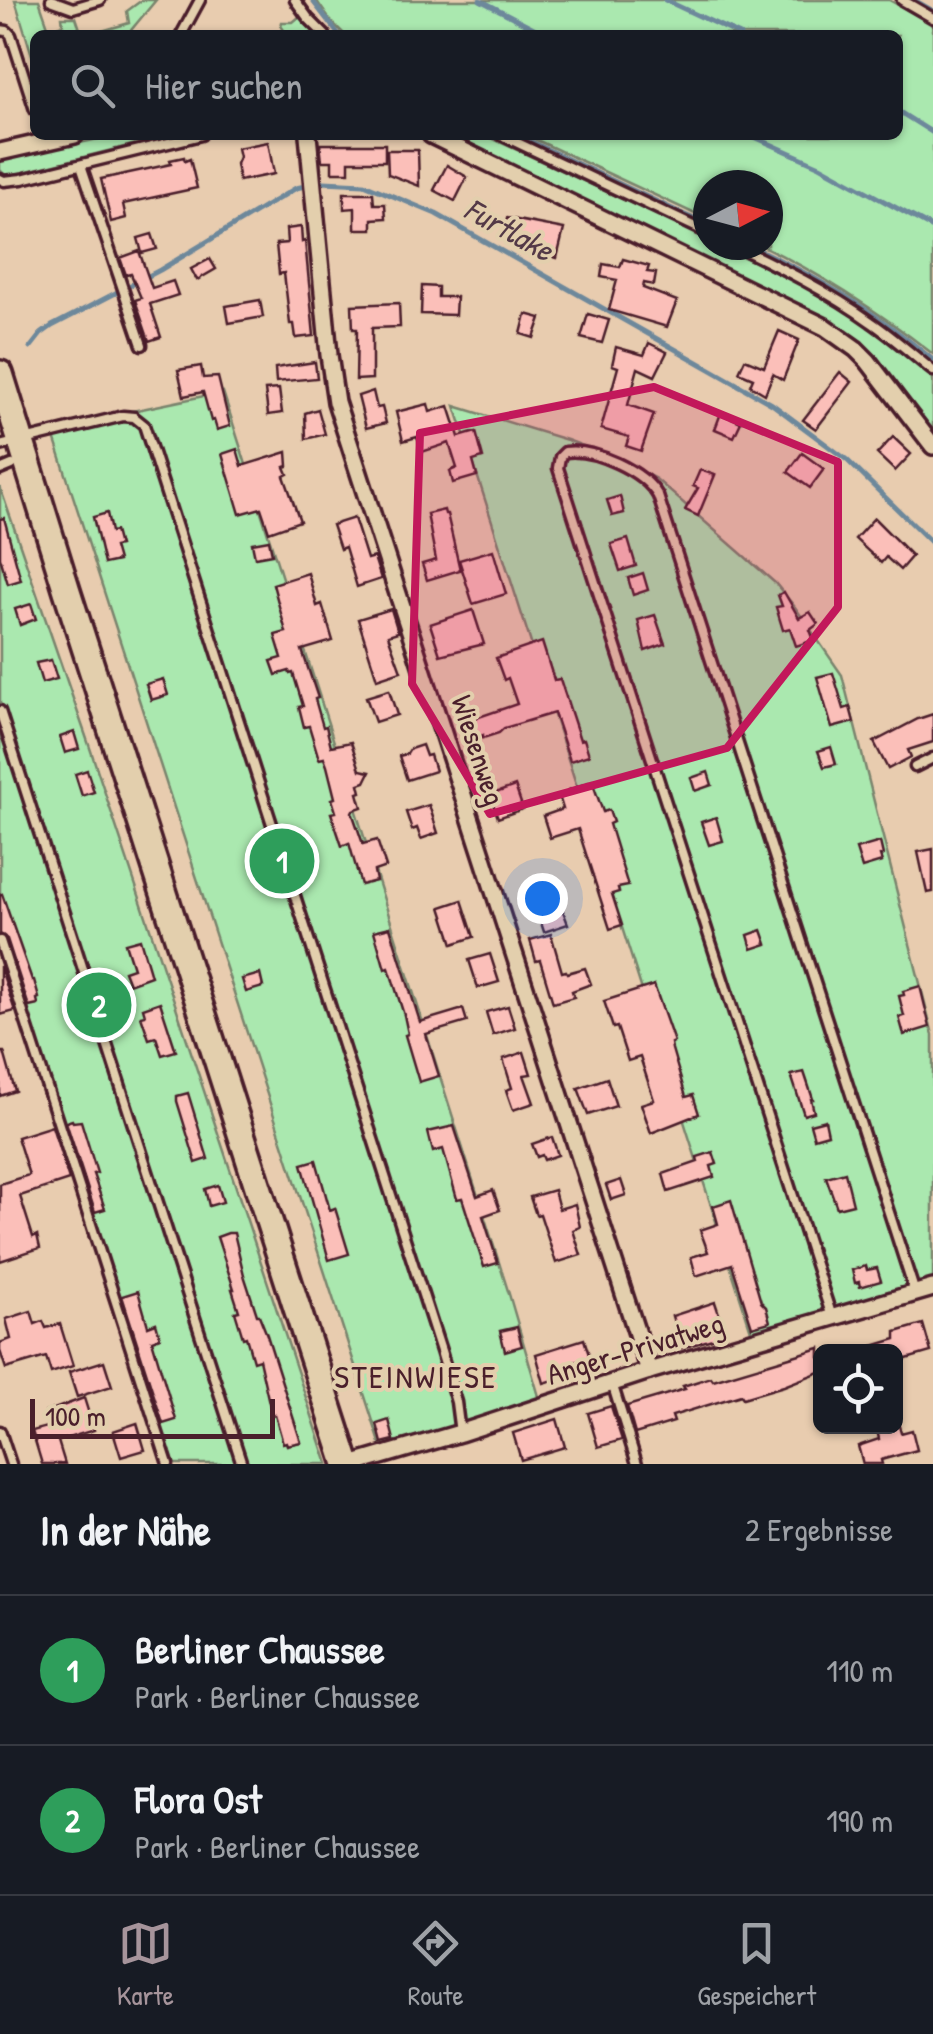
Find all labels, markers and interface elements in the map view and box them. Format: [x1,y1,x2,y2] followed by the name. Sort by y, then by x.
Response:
[30,30,903,140] search box
[65,58,120,113] icon: search
[145,59,303,111] text: Hier suchen
[693,170,783,260] north arrow
[457,187,562,271] water label: Furtlake
[442,690,516,810] street label: Wiesenweg
[250,824,314,898] pin: 1
[517,873,568,924] your location
[66,968,132,1042] pin: 2
[542,1302,728,1394] street label: Anger-Privatweg
[813,1344,903,1434] map controls
[813,1344,903,1434] button: locate
[334,1355,498,1398] district label: STEINWIESE
[30,1394,275,1438] scale bar
[45,1397,106,1435] text: 100 m
[40,1501,211,1558] text: In der Nähe
[745,1508,893,1551] text: 2 Ergebnisse
[135,1623,385,1675] text: Berliner Chaussee
[67,1649,78,1692] text: 1
[826,1649,893,1692] text: 110 m
[135,1675,420,1718] text: Park · Berliner Chaussee
[135,1773,262,1825] text: Flora Ost
[65,1799,80,1842] text: 2
[826,1799,893,1842] text: 190 m
[135,1825,420,1868] text: Park · Berliner Chaussee
[117,1916,174,2014] tab: Karte
[408,1916,464,2014] tab: Route
[697,1916,816,2014] tab: Gespeichert

